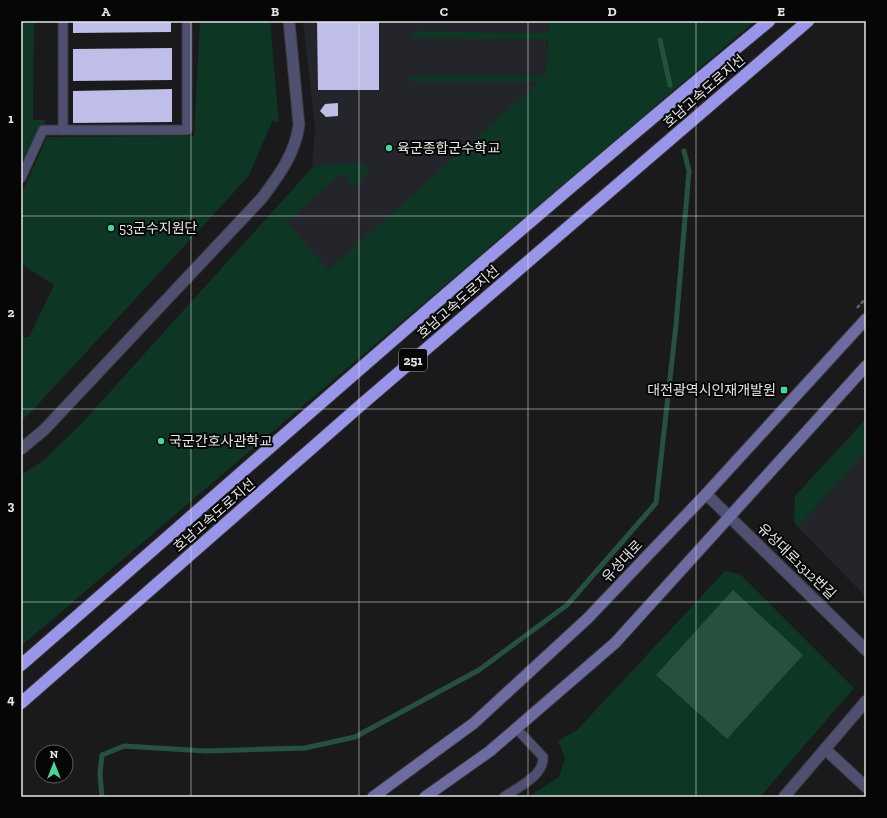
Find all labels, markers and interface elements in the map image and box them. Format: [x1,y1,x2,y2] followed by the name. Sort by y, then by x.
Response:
[102,4,111,19] text: A
[271,4,279,19] text: B
[440,4,448,19] text: C
[607,4,617,19] text: D
[777,4,785,19] text: E
[660,51,749,132] street label: 호남고속도로지선
[8,111,14,126] text: 1
[397,140,500,157] place label: 육군종합군수학교
[384,143,394,153] marker: 육군종합군수학교
[119,220,198,237] place label: 53군수지원단
[106,223,116,233] marker: 53군수지원단
[414,262,503,343] street label: 호남고속도로지선
[8,305,15,320] text: 2
[399,349,427,371] road number: 251
[647,382,776,399] place label: 대전광역시인재개발원
[779,385,789,395] marker: 대전광역시인재개발원
[169,433,272,450] place label: 국군간호사관학교
[156,436,166,446] marker: 국군간호사관학교
[170,475,259,556] street label: 호남고속도로지선
[8,498,15,513] text: 3
[754,520,839,603] street label: 유성대로1312번길
[599,537,646,586] street label: 유성대로
[7,692,15,707] text: 4
[34,744,74,784] north arrow
[50,748,59,761] text: N

